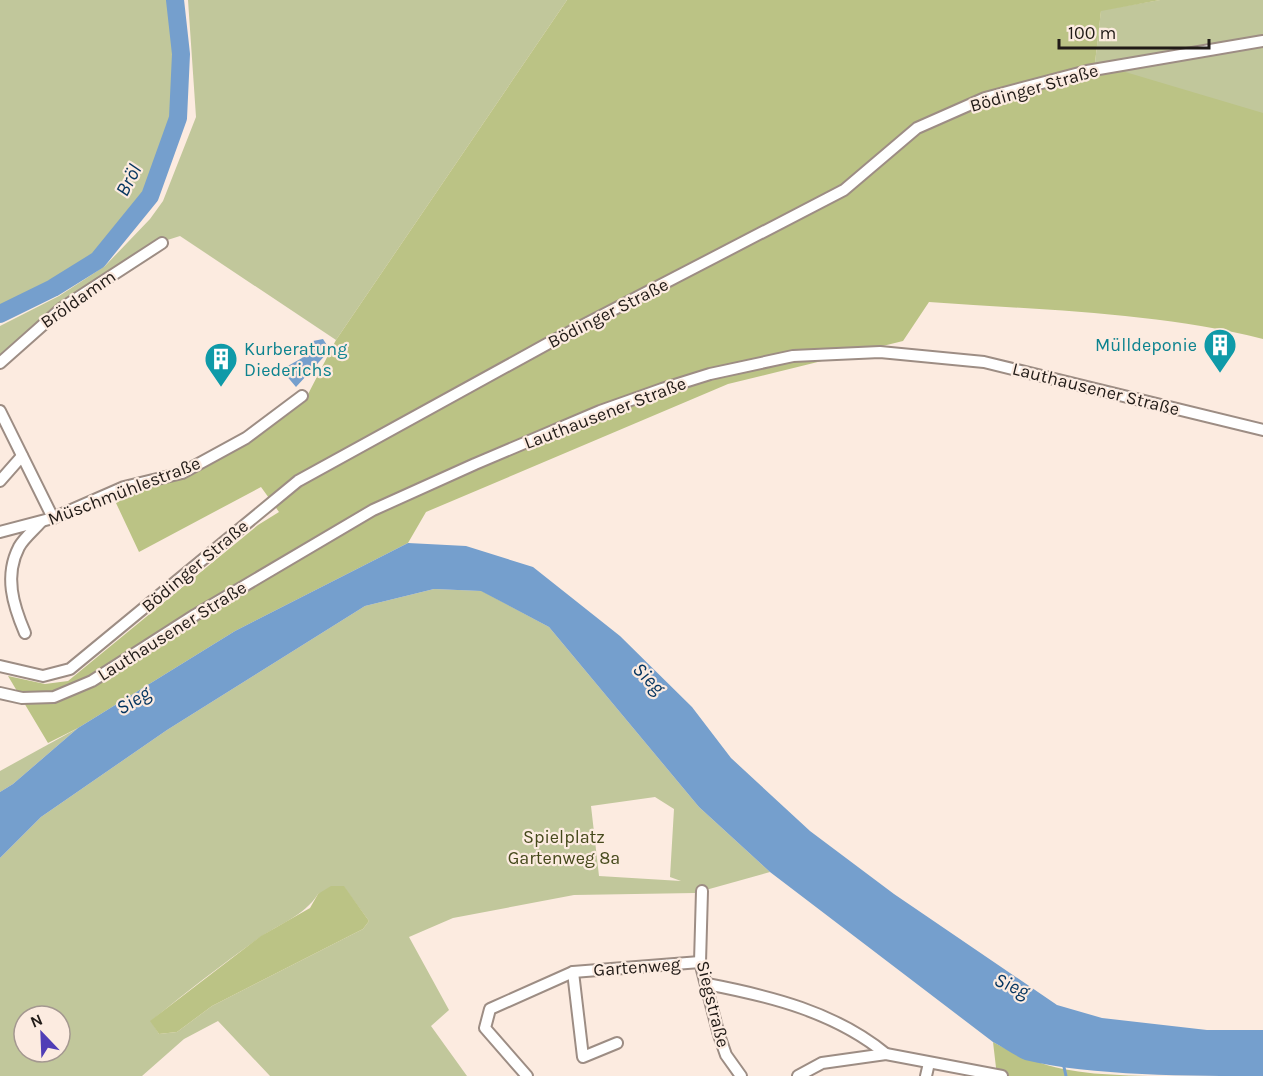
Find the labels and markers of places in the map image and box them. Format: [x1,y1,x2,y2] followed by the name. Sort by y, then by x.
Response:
[1202,327,1238,374] building icon: Mülldeponie
[1095,334,1197,356] place label: Mülldeponie
[244,338,347,381] place label: Kurberatung Diederichs
[203,341,239,388] building icon: Kurberatung Diederichs

